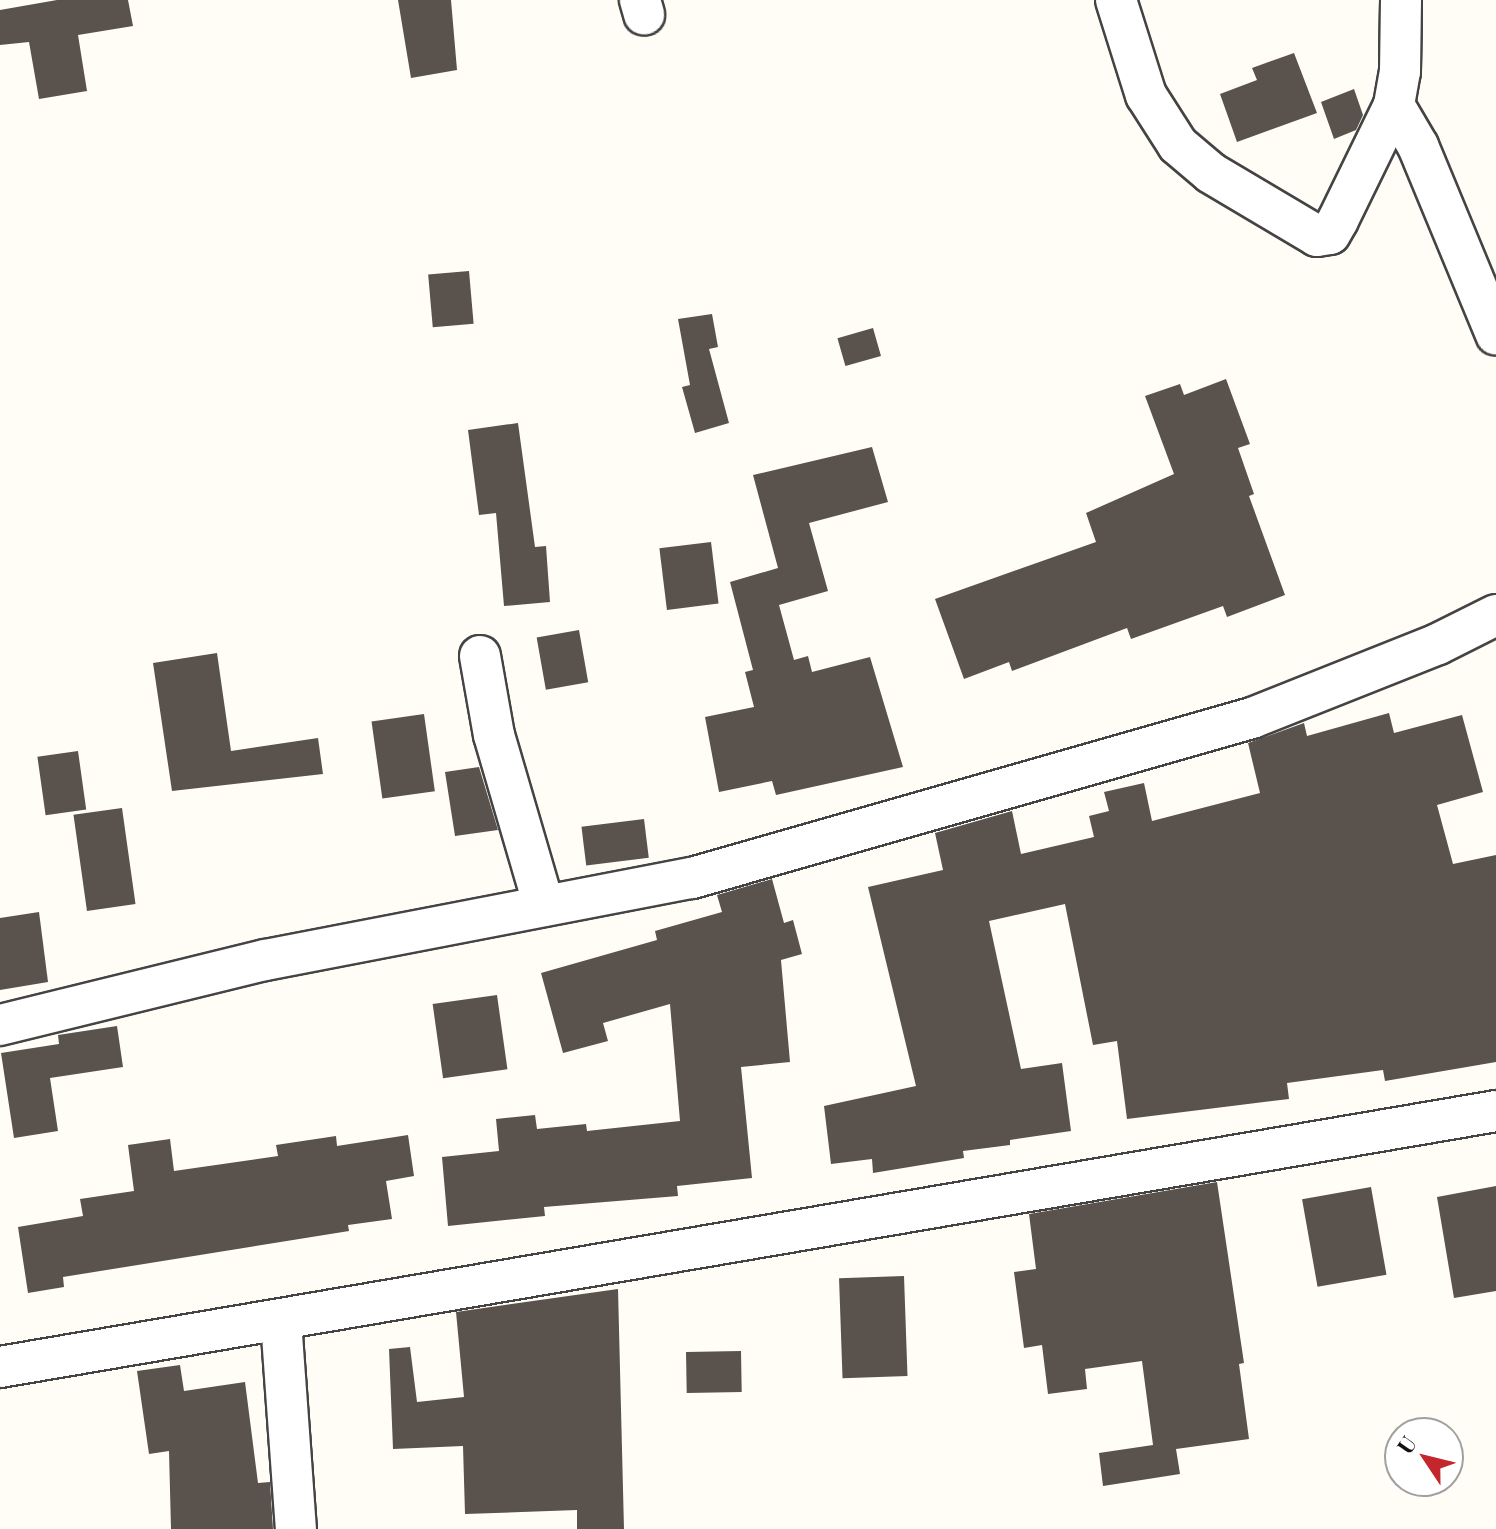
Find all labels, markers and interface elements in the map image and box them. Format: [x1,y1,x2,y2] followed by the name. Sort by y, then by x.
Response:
[1384,1417,1464,1497] north arrow
[1389,1430,1423,1459] text: U

